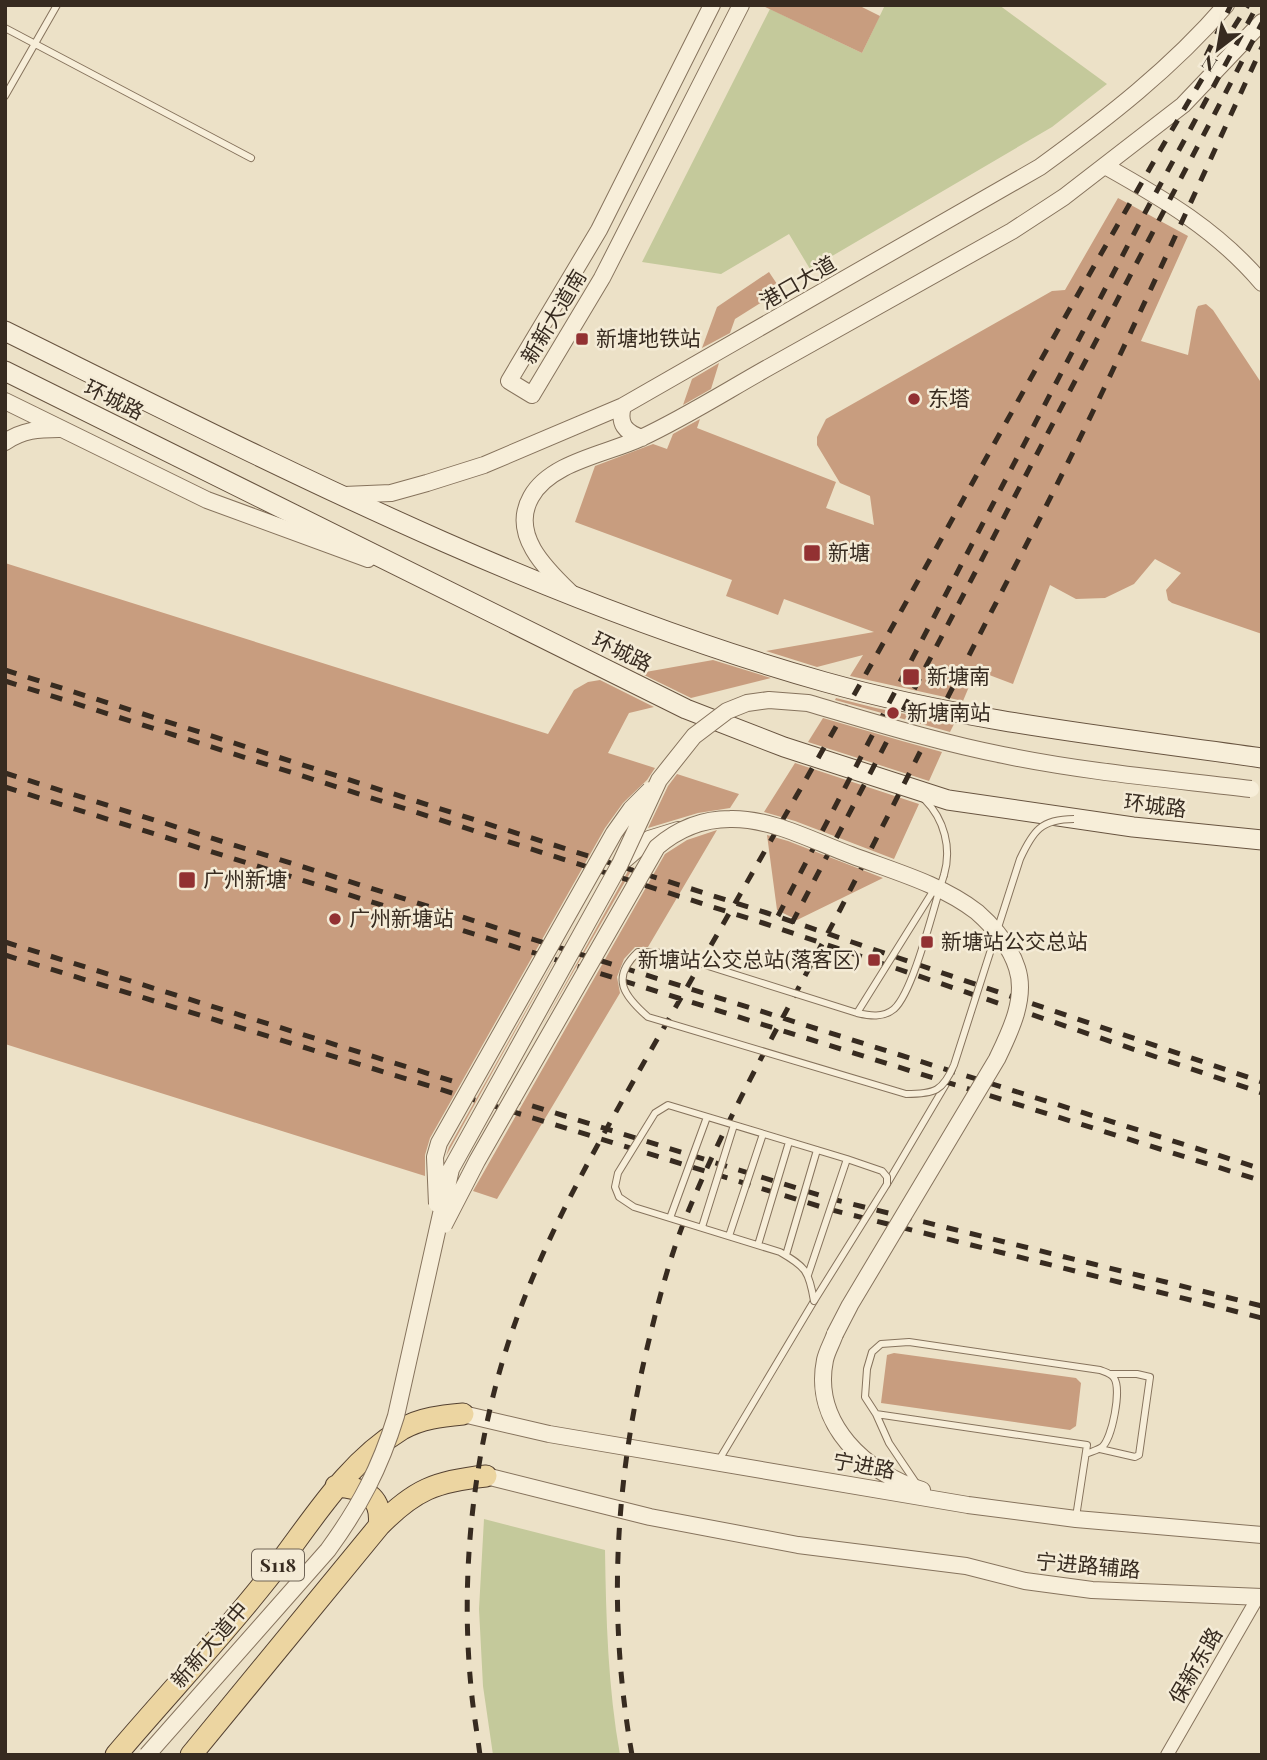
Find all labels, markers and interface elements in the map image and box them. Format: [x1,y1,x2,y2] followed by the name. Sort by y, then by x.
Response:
[1183,14,1253,84] north arrow
[1196,50,1221,79] text: N
[754,248,840,314] street label: 港口大道
[513,264,591,368] street label: 新新大道南
[596,323,701,351] place label: 新塘地铁站
[574,331,590,347] marker: 新塘地铁站
[80,372,149,425] street label: 环城路
[928,383,970,411] place label: 东塔
[906,391,922,407] marker: 东塔
[828,537,870,565] place label: 新塘
[802,543,822,563] marker: 新塘
[588,624,657,677] street label: 环城路
[927,661,990,689] place label: 新塘南
[901,667,921,687] marker: 新塘南
[907,697,991,725] place label: 新塘南站
[885,705,901,721] marker: 新塘南站
[1122,786,1188,822] street label: 环城路
[203,864,287,892] place label: 广州新塘
[177,870,197,890] marker: 广州新塘
[349,903,454,931] place label: 广州新塘站
[327,911,343,927] marker: 广州新塘站
[941,926,1088,954] place label: 新塘站公交总站
[919,934,935,950] marker: 新塘站公交总站
[638,944,860,972] place label: 新塘站公交总站(落客区)
[866,952,882,968] marker: 新塘站公交总站(落客区)
[831,1445,898,1483] street label: 宁进路
[1035,1545,1142,1583] street label: 宁进路辅路
[252,1550,304,1581] road number: S118
[163,1595,253,1692] street label: 新新大道中
[1161,1622,1227,1708] street label: 保新东路

